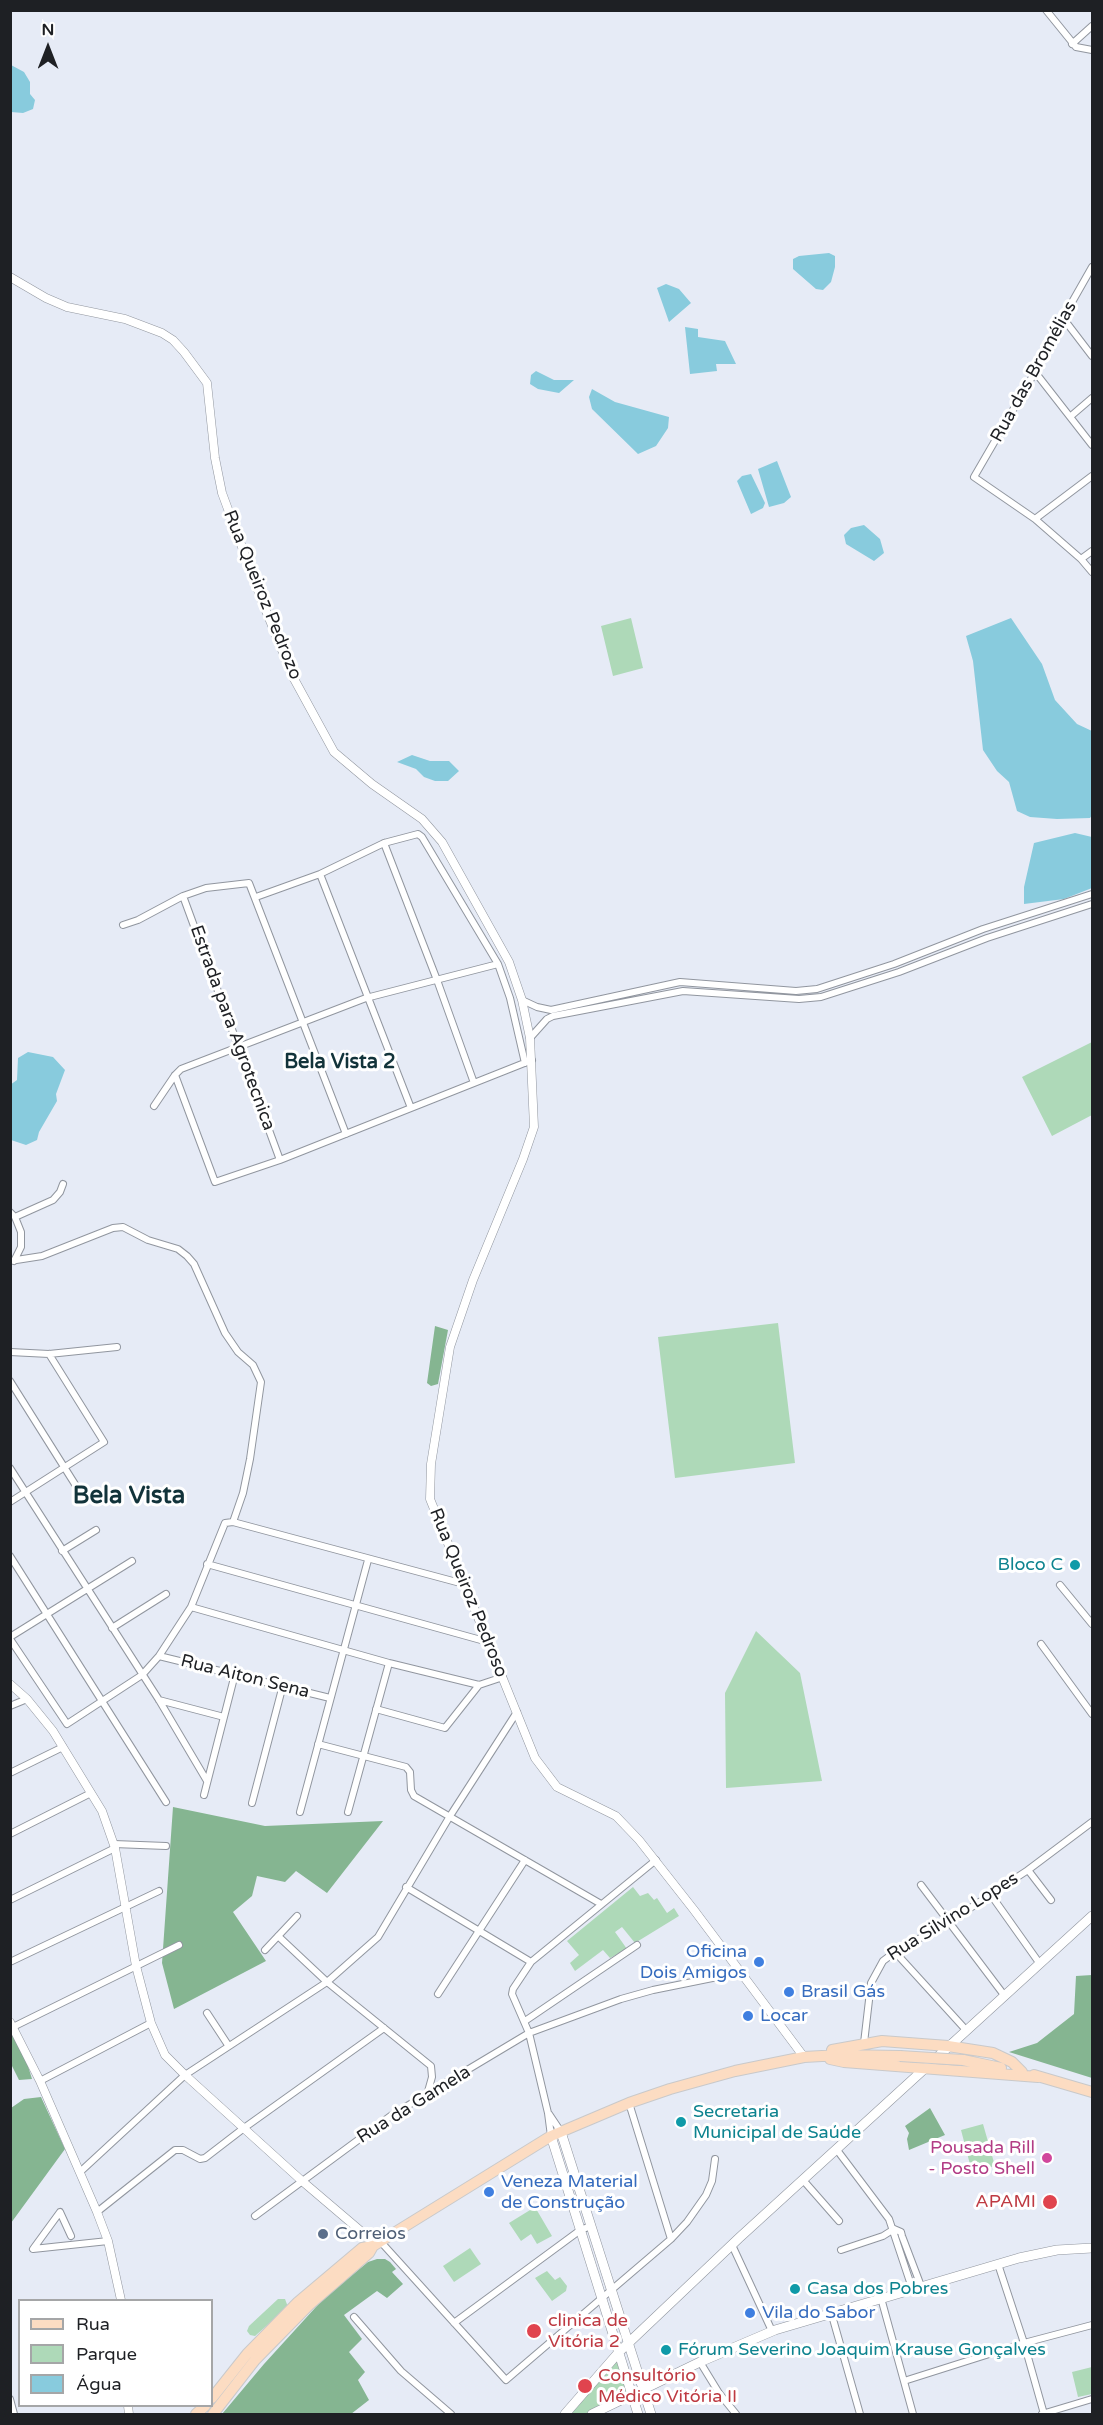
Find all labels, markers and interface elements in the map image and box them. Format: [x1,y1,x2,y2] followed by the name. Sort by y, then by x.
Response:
[18,18,78,78] north arrow
[42,20,54,40] text: N
[986,298,1082,446] street label: Rua das Bromélias
[218,507,306,683] street label: Rua Queiroz Pedrozo
[185,922,279,1134] street label: Estrada para Agrotecnica
[284,1051,396,1075] district label: Bela Vista 2
[73,1483,185,1511] district label: Bela Vista
[424,1505,512,1681] street label: Rua Queiroz Pedroso
[998,1554,1063,1576] place label: Bloco C
[1068,1558,1082,1572] marker: Bloco C
[178,1651,312,1703] street label: Rua Aiton Sena
[883,1868,1023,1966] street label: Rua Silvino Lopes
[640,1941,747,1984] place label: Oficina Dois Amigos
[752,1955,766,1969] marker: Oficina Dois Amigos
[801,1981,885,2003] place label: Brasil Gás
[782,1985,796,1999] marker: Brasil Gás
[760,2005,808,2027] place label: Locar
[741,2009,755,2023] marker: Locar
[353,2061,475,2149] street label: Rua da Gamela
[693,2101,861,2144] place label: Secretaria Municipal de Saúde
[674,2115,688,2129] marker: Secretaria Municipal de Saúde
[928,2137,1035,2180] place label: Pousada Rill - Posto Shell
[1040,2151,1054,2165] marker: Pousada Rill - Posto Shell
[501,2171,638,2214] place label: Veneza Material de Construção
[482,2185,496,2199] marker: Veneza Material de Construção
[975,2191,1036,2213] place label: APAMI
[1041,2193,1059,2211] marker: APAMI
[335,2223,406,2245] place label: Correios
[316,2227,330,2241] marker: Correios
[807,2278,948,2300] place label: Casa dos Pobres
[788,2282,802,2296] marker: Casa dos Pobres
[18,2299,213,2407] legend
[762,2302,875,2324] place label: Vila do Sabor
[743,2306,757,2320] marker: Vila do Sabor
[548,2310,628,2352] place label: clinica de Vitória 2
[76,2313,110,2335] text: Rua
[525,2322,543,2340] marker: clinica de Vitória 2
[678,2339,1046,2361] place label: Fórum Severino Joaquim Krause Gonçalves
[76,2343,137,2365] text: Parque
[659,2343,673,2357] marker: Fórum Severino Joaquim Krause Gonçalves
[598,2365,737,2408] place label: Consultório Médico Vitória II
[76,2373,122,2395] text: Água
[576,2377,594,2395] marker: Consultório Médico Vitória II

